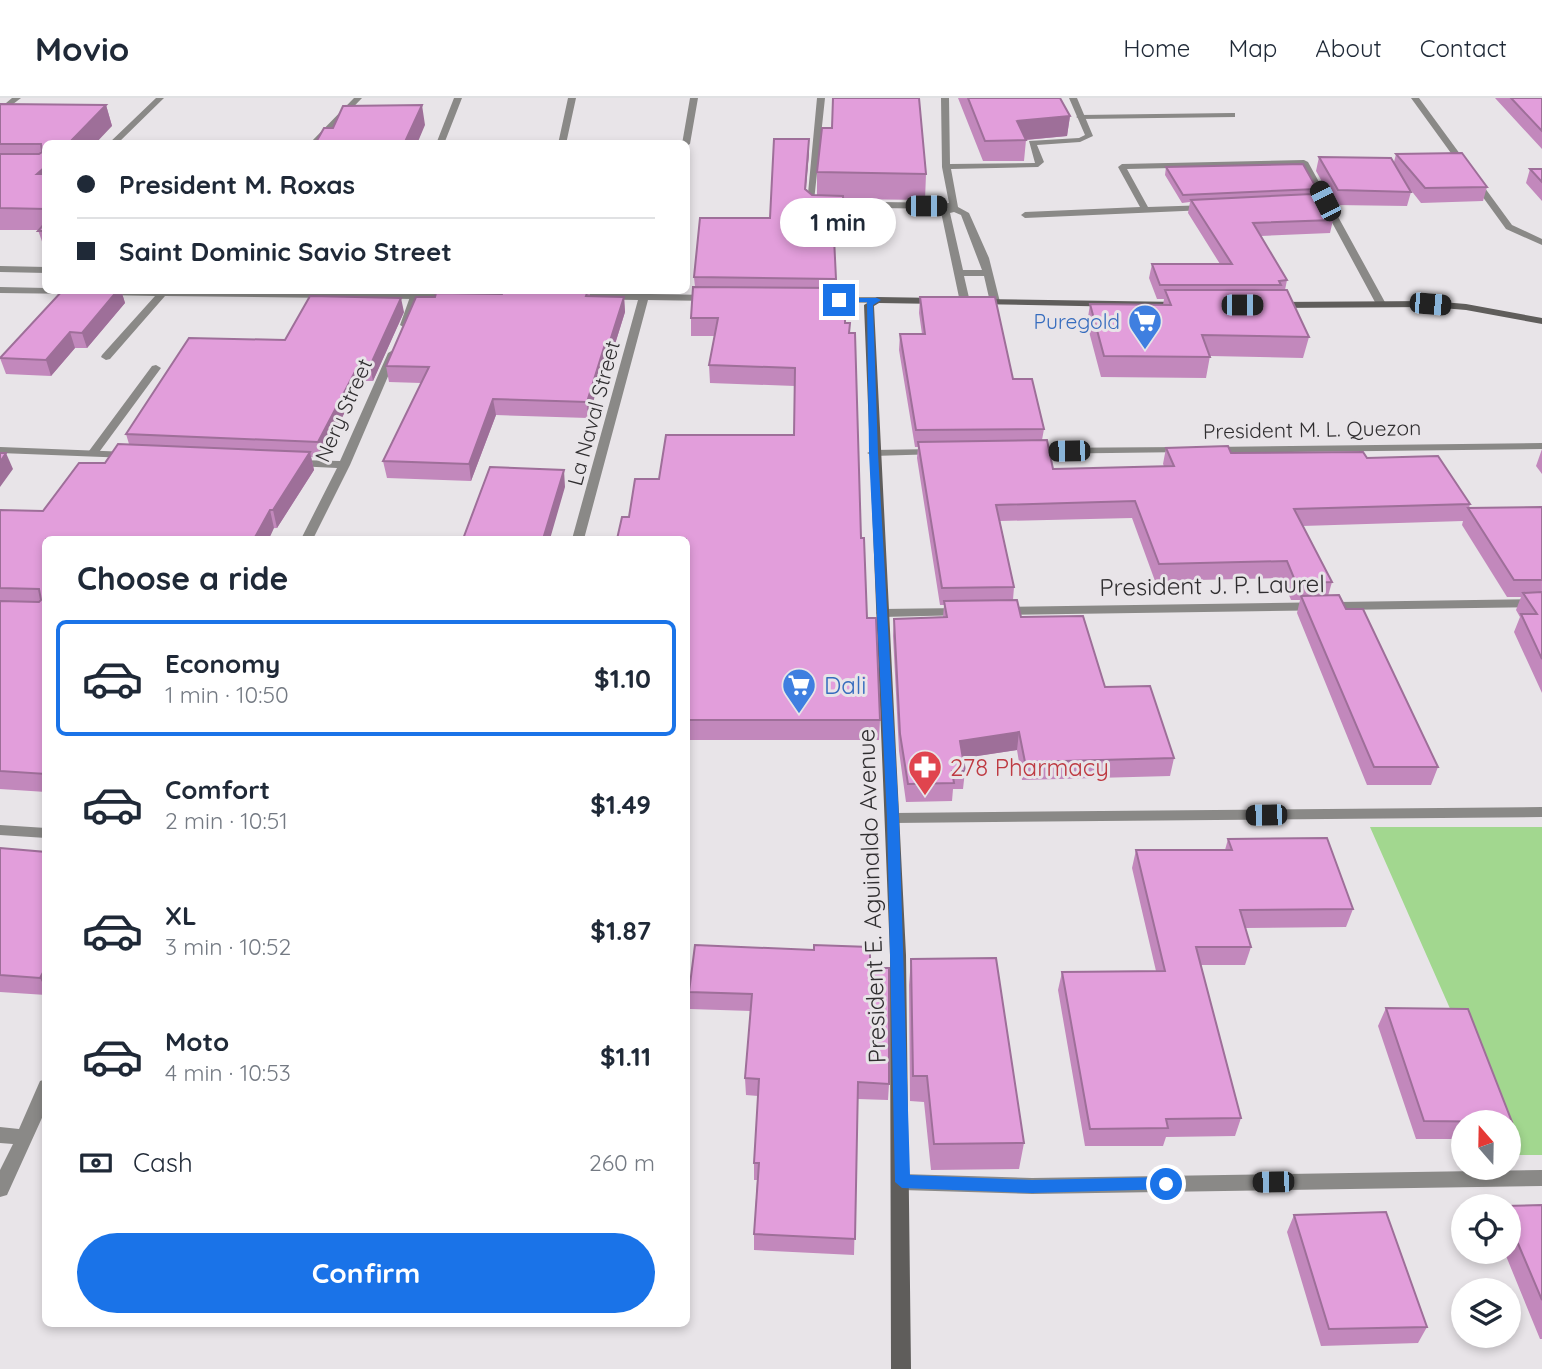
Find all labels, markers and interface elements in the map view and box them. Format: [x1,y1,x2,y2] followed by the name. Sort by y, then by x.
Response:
[35,28,129,69] text: Movio
[1123,33,1190,63] text: Home
[1228,33,1277,63] text: Map
[1315,33,1382,63] text: About
[1420,33,1507,63] text: Contact
[119,168,355,201] text: President M. Roxas
[1307,178,1344,224] car
[906,196,948,217] car
[781,198,897,248] callout: 1 min
[810,208,866,237] text: 1 min
[119,235,452,268] text: Saint Dominic Savio Street
[823,284,855,316] route end
[1409,292,1452,316] car
[1222,295,1264,316] car
[1126,302,1164,351] supermarket icon: Puregold
[1034,308,1120,334] place label: Puregold
[561,338,625,488] street label: La Naval Street
[309,354,377,466] street label: Nery Street
[1203,414,1421,444] street label: President M. L. Quezon
[1048,440,1091,462] car
[77,558,289,598] text: Choose a ride
[1099,568,1325,602] street label: President J. P. Laurel
[81,647,144,710] icon: car
[165,647,280,680] text: Economy
[594,662,651,695] text: $1.10
[780,666,818,715] supermarket icon: Dali
[824,670,866,700] place label: Dali
[165,680,289,709] text: 1 min · 10:50
[850,728,892,1064] street label: President E. Aguinaldo Avenue
[906,748,944,797] pharmacy icon: 278 Pharmacy
[950,752,1109,782] place label: 278 Pharmacy
[81,773,144,836] icon: car
[165,773,270,806] text: Comfort
[590,788,651,821] text: $1.49
[1245,804,1288,826] car
[165,806,288,835] text: 2 min · 10:51
[81,899,144,962] icon: car
[165,899,197,932] text: XL
[590,914,651,947] text: $1.87
[165,932,291,961] text: 3 min · 10:52
[81,1025,144,1088] icon: car
[165,1025,229,1058] text: Moto
[600,1040,651,1073] text: $1.11
[165,1058,291,1087] text: 4 min · 10:53
[1451,1110,1521,1180] north arrow
[1451,1110,1521,1348] map controls
[77,1144,115,1182] icon: cash
[133,1146,193,1179] text: Cash
[589,1148,655,1177] text: 260 m
[1150,1168,1182,1200] route start
[1252,1171,1295,1193] car
[1451,1194,1521,1264] button: locate
[77,1233,655,1313] button: Confirm
[1451,1278,1521,1348] button: layers

